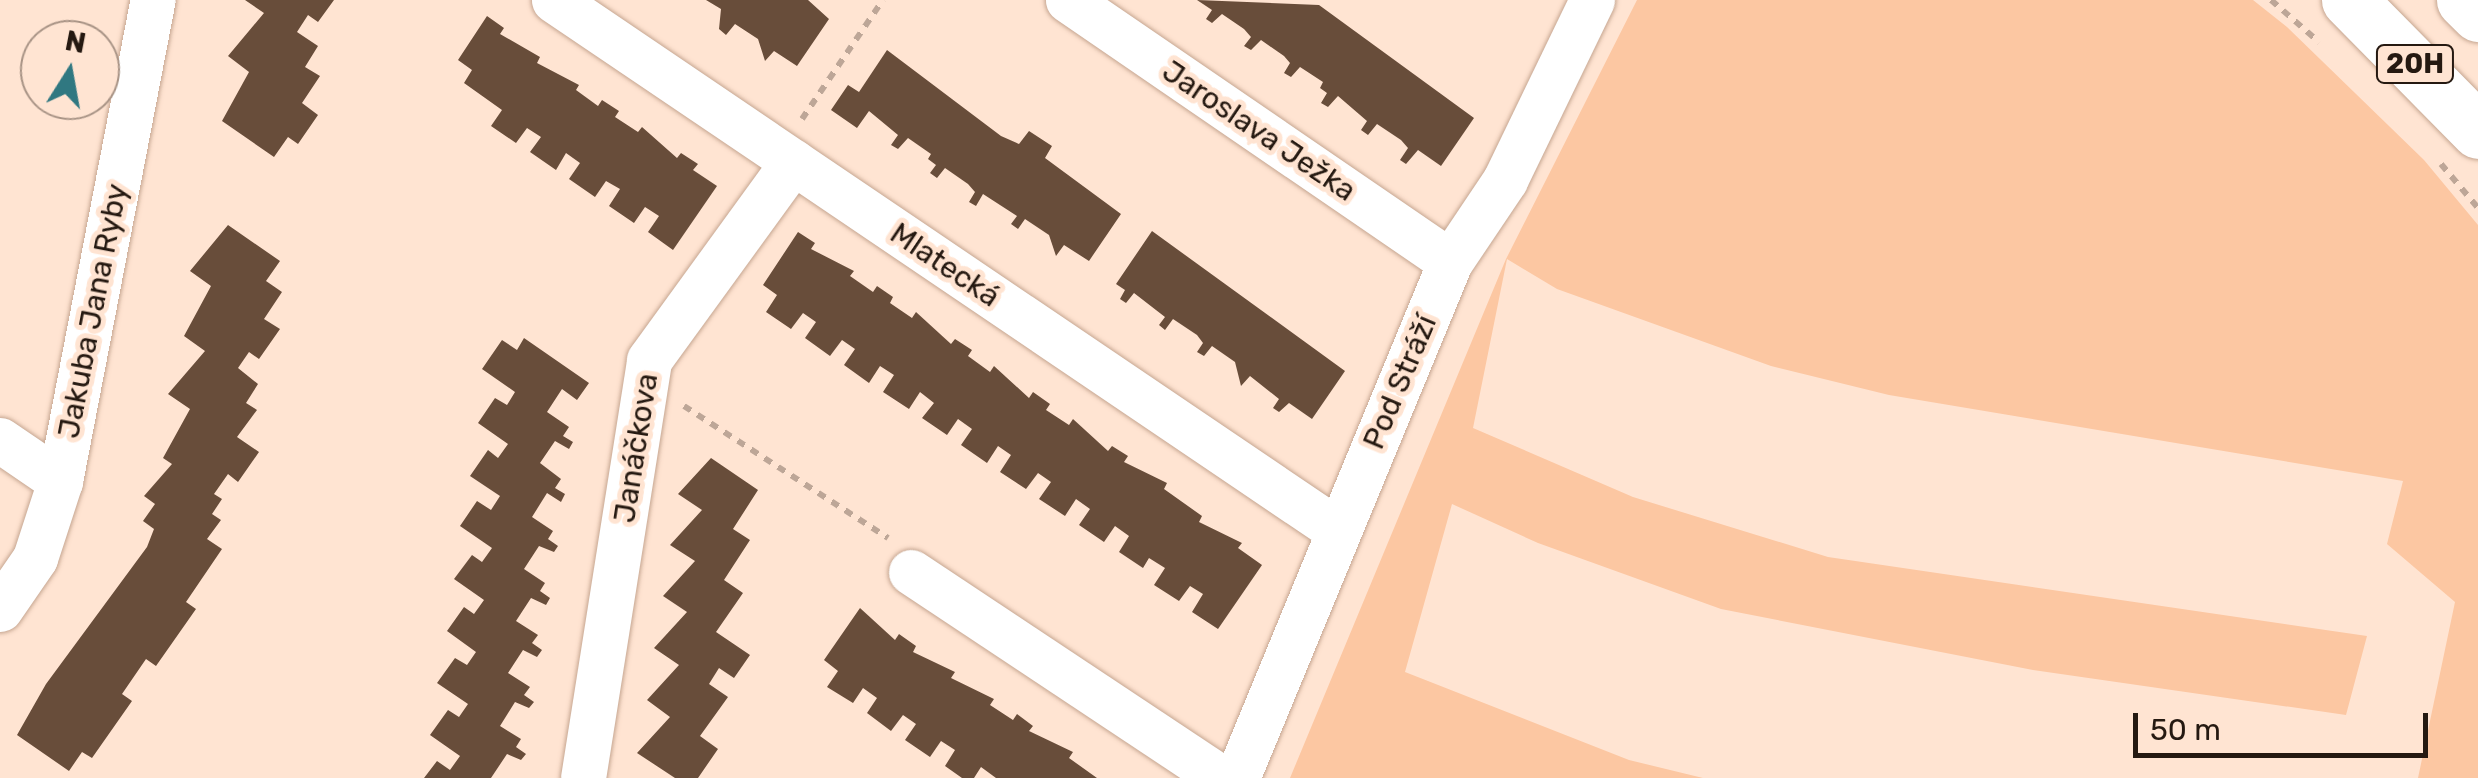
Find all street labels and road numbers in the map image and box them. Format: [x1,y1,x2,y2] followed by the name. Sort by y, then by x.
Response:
[2375,41,2455,87] road number: 20H
[1156,53,1362,209] street label: Jaroslava Ježka
[51,181,135,441] street label: Jakuba Jana Ryby
[883,215,1007,315] street label: Mlatecká
[1356,310,1444,454] street label: Pod Stráží
[606,371,666,525] street label: Janáčkova

